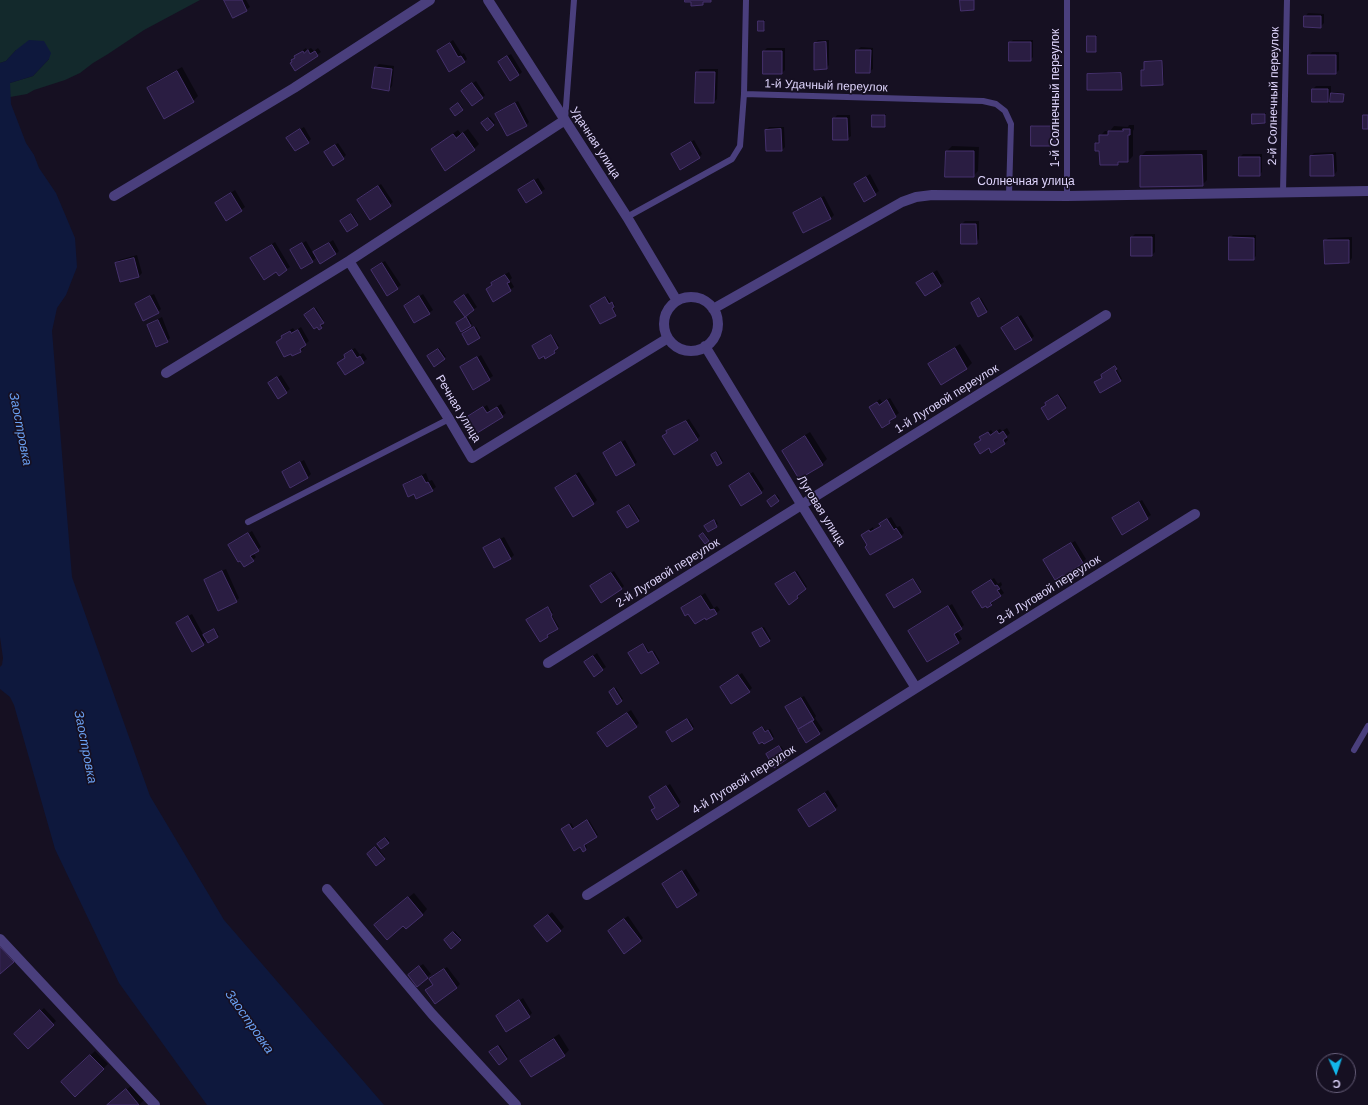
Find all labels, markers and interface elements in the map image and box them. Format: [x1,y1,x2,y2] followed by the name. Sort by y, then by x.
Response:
[1266,27,1282,165] street label: 2-й Солнечный переулок
[1049,29,1063,167] street label: 1-й Солнечный переулок
[764,77,888,95] street label: 1-й Удачный переулок
[567,104,623,182] street label: Удачная улица
[977,175,1075,189] street label: Солнечная улица
[892,361,1002,437] street label: 1-й Луговой переулок
[432,373,484,445] street label: Речная улица
[5,391,35,467] water label: Заостровка
[794,473,848,549] street label: Луговая улица
[613,535,723,611] street label: 2-й Луговой переулок
[994,552,1104,628] street label: 3-й Луговой переулок
[70,709,100,785] water label: Заостровка
[689,742,799,818] street label: 4-й Луговой переулок
[221,987,277,1057] water label: Заостровка
[1316,1053,1356,1093] north arrow
[1332,1078,1341,1090] text: С

